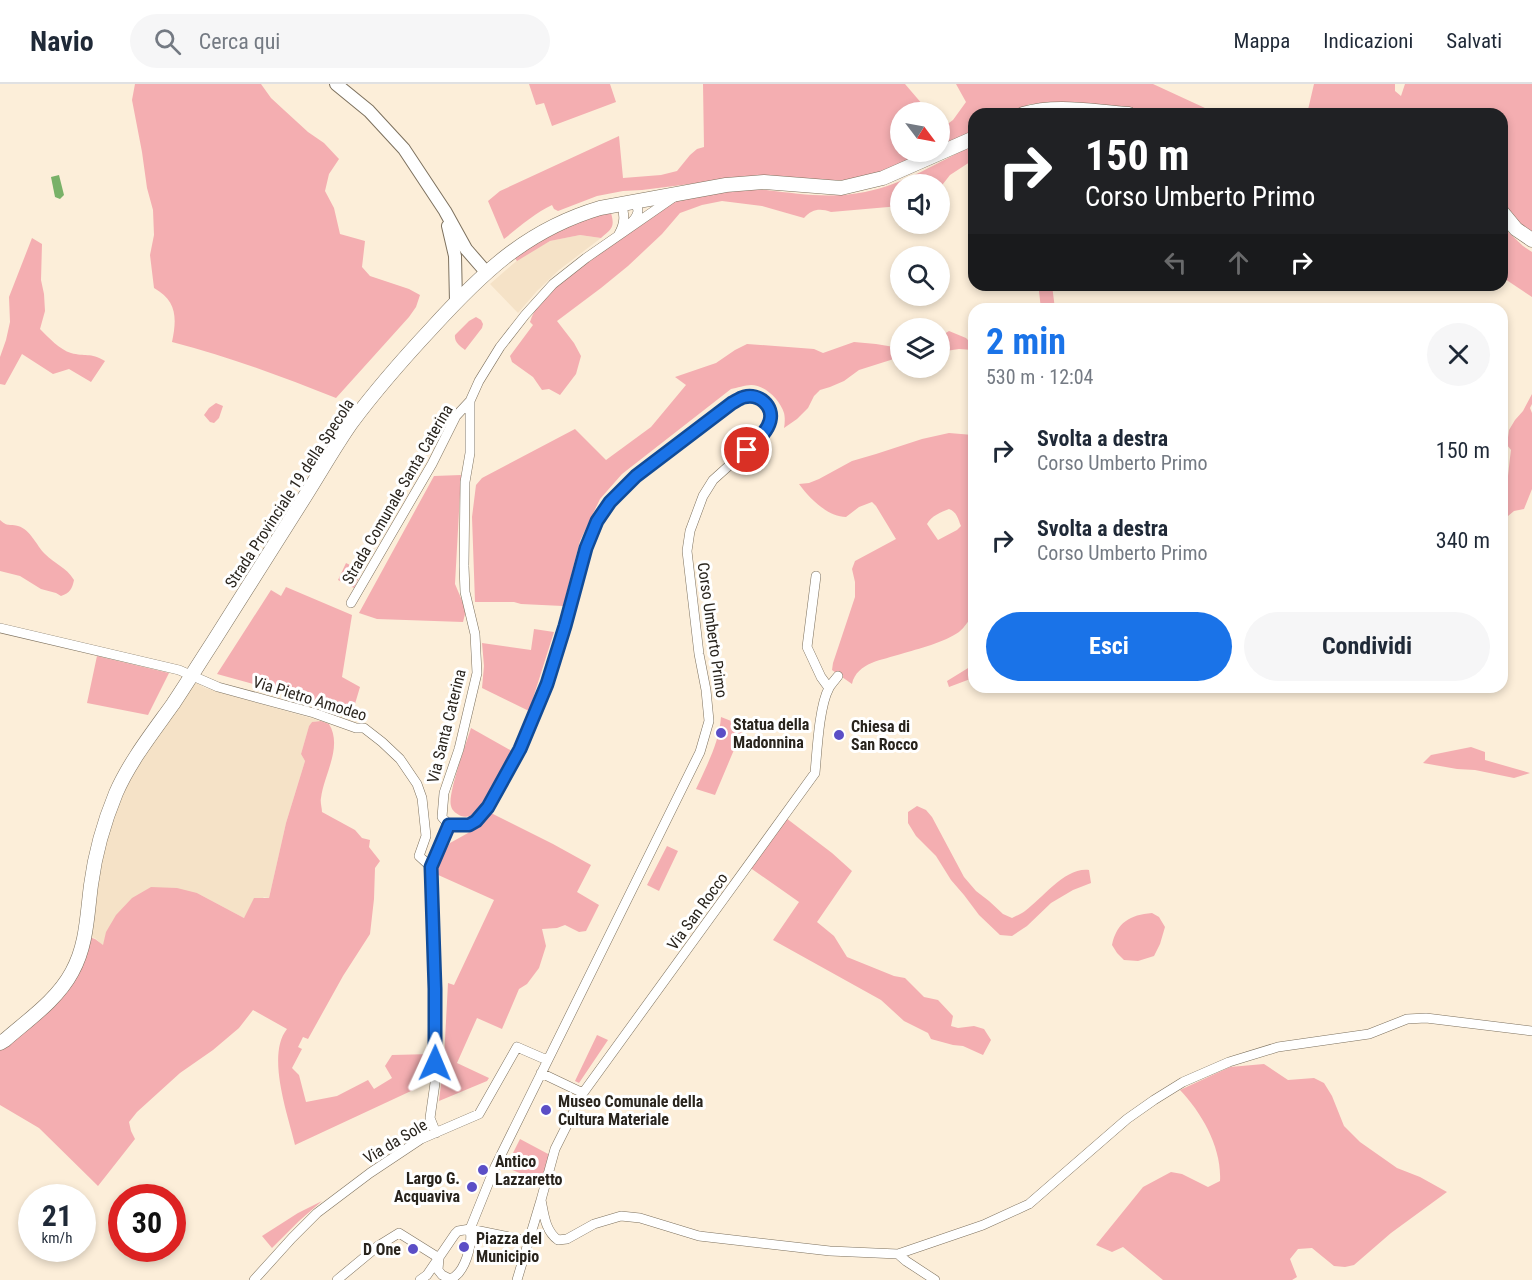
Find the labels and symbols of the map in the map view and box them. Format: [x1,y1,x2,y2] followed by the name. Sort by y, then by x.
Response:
[890,102,950,162] north arrow
[221,395,358,591] street label: Strada Provinciale 19 della Specola
[338,401,457,588] street label: Strada Comunale Santa Caterina
[721,424,772,475] pin
[694,561,731,699] street label: Corso Umberto Primo
[423,667,470,785] street label: Via Santa Caterina
[251,672,369,725] street label: Via Pietro Amodeo
[733,715,810,752] place label: Statua della Madonnina
[851,717,918,754] place label: Chiesa di San Rocco
[714,726,728,740] marker: Statua della Madonnina
[832,728,846,742] marker: Chiesa di San Rocco
[663,869,732,954] street label: Via San Rocco
[403,1031,467,1095] position arrow
[558,1092,704,1129] place label: Museo Comunale della Cultura Materiale
[539,1103,553,1117] marker: Museo Comunale della Cultura Materiale
[360,1115,430,1168] street label: Via da Sole
[495,1152,563,1189] place label: Antico Lazzaretto
[476,1163,490,1177] marker: Antico Lazzaretto
[394,1169,460,1206] place label: Largo G. Acquaviva
[465,1180,479,1194] marker: Largo G. Acquaviva
[108,1184,186,1262] speed limit sign: 30
[476,1229,542,1266] place label: Piazza del Municipio
[363,1240,401,1259] place label: D One
[457,1240,471,1254] marker: Piazza del Municipio
[406,1242,420,1256] marker: D One

